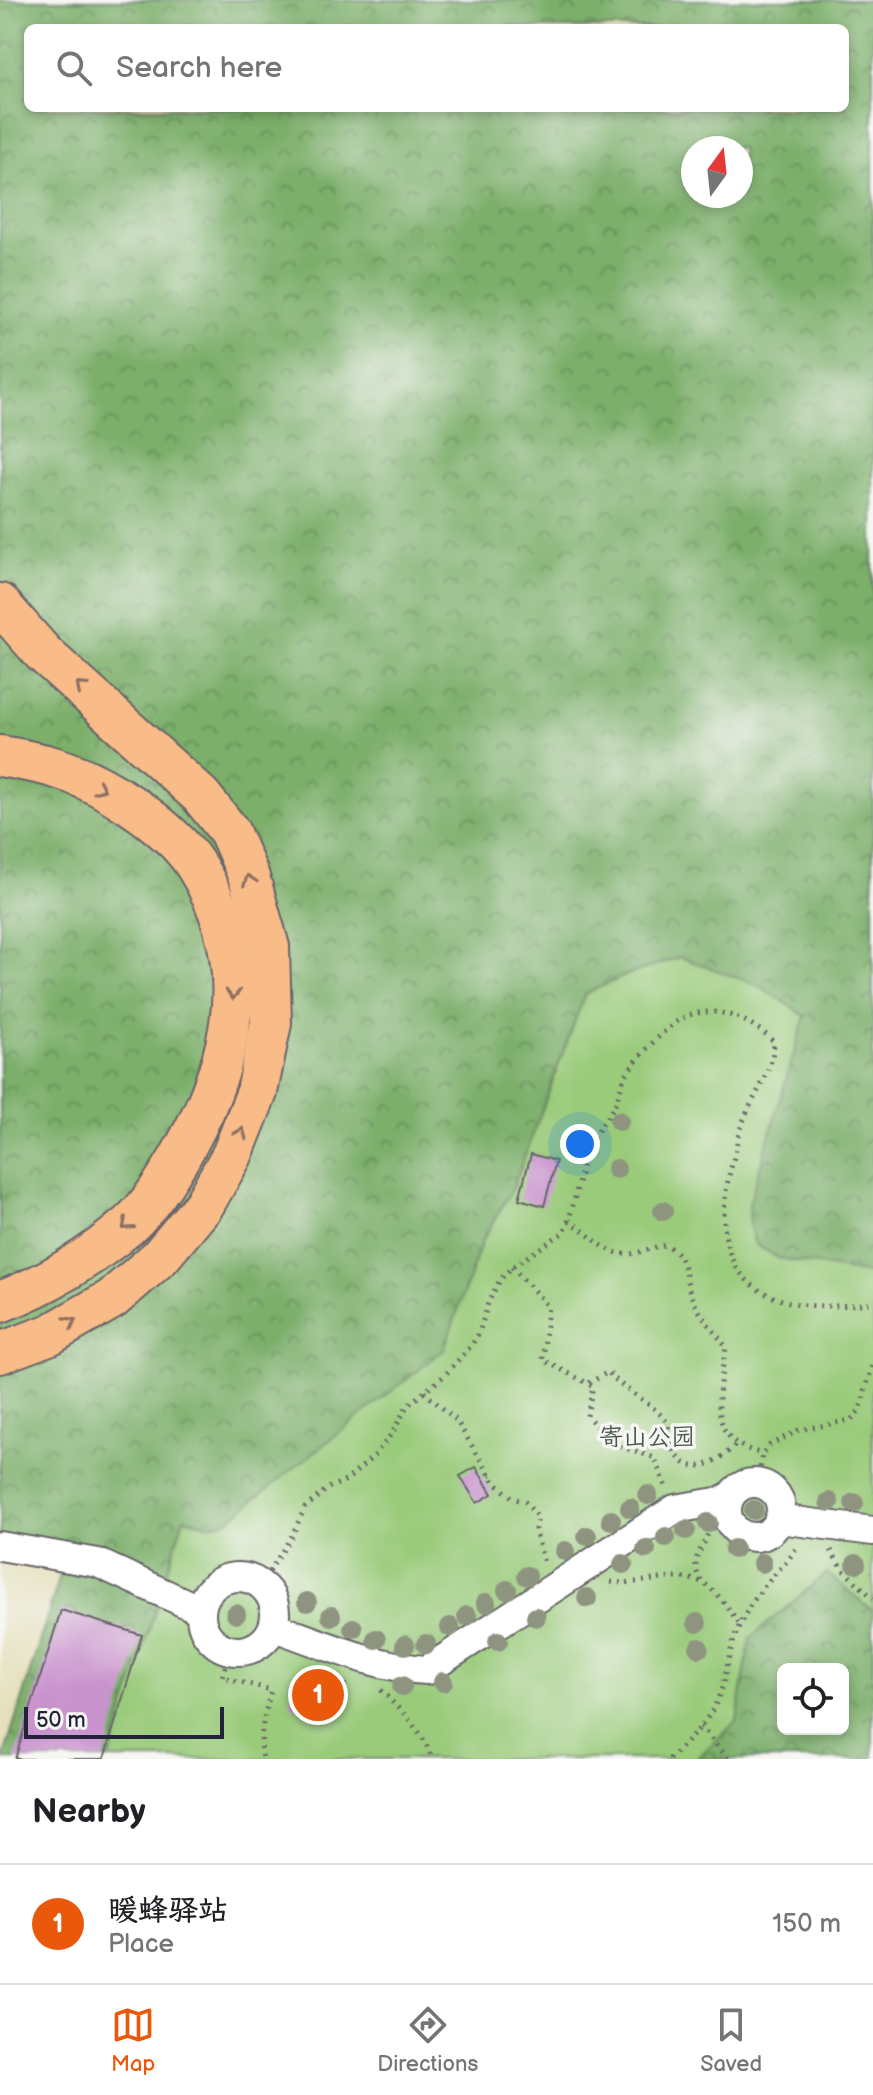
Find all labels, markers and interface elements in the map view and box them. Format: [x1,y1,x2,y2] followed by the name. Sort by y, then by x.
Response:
[24,24,849,112] search box
[52,46,96,90] icon: search
[116,50,282,86] text: Search here
[681,136,753,208] north arrow
[75,682,90,697] one-way arrow
[92,778,107,794] one-way arrow
[242,874,259,888] one-way arrow
[224,988,242,1001] one-way arrow
[560,1124,600,1164] your location
[231,1127,248,1141] one-way arrow
[122,1215,136,1230] one-way arrow
[63,1316,77,1332] one-way arrow
[599,1423,695,1452] park label: 寄山公园
[777,1663,849,1735] map controls
[777,1663,849,1735] button: locate
[292,1665,344,1725] pin: 1
[24,1703,224,1739] scale bar
[36,1707,86,1734] text: 50 m
[32,1791,146,1832] text: Nearby
[108,1893,228,1929] text: 暖蜂驿站
[53,1909,63,1940] text: 1
[772,1909,841,1940] text: 150 m
[108,1929,174,1960] text: Place
[111,2003,155,2078] tab: Map
[377,2003,478,2078] tab: Directions
[700,2003,762,2078] tab: Saved

